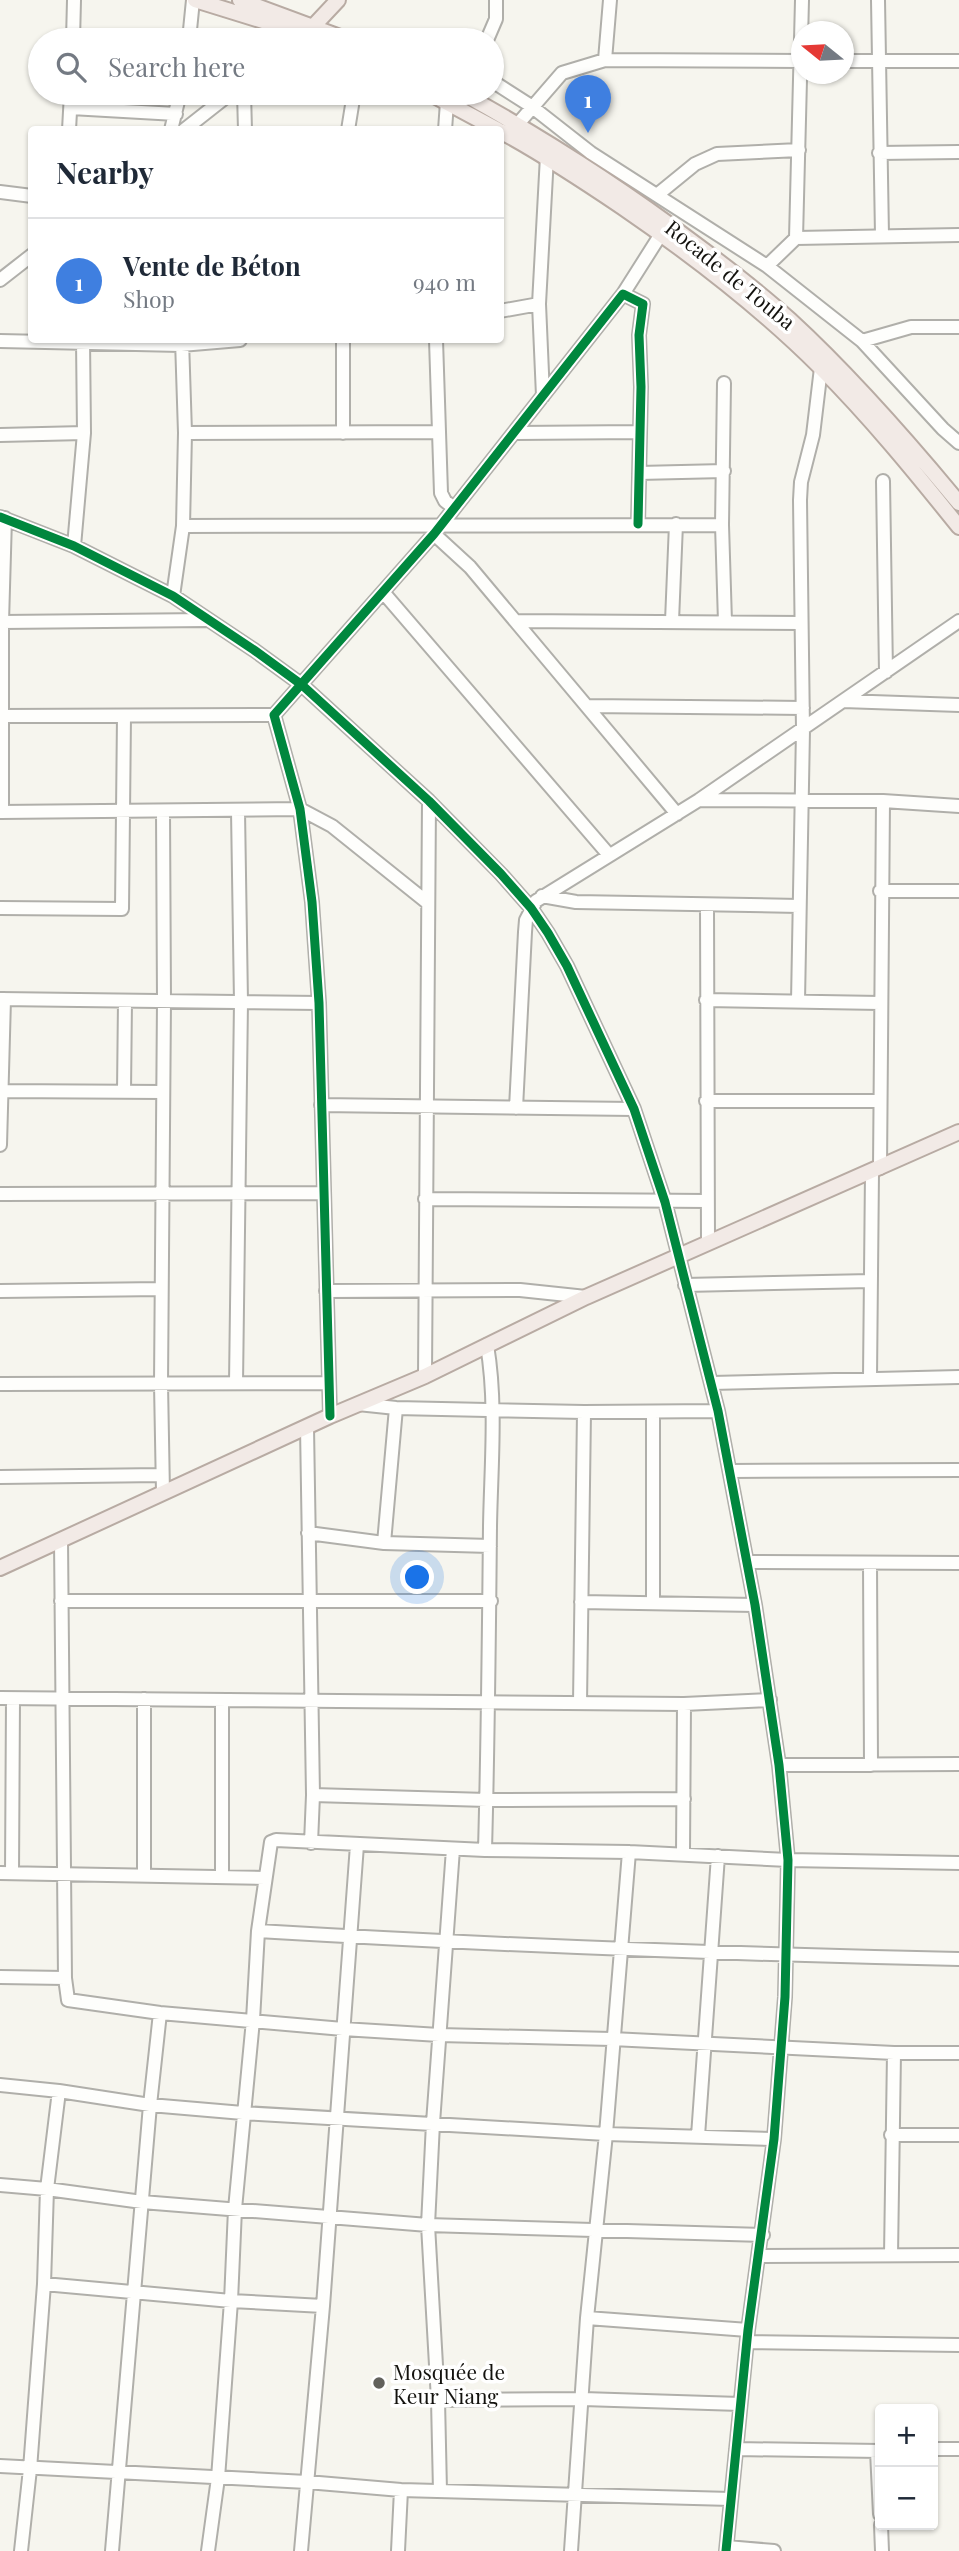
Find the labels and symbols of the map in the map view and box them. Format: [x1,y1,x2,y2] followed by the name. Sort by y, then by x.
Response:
[791,21,854,84] north arrow
[565,75,611,133] pin: 1
[660,213,802,335] street label: Rocade de Touba
[400,1560,434,1594] your location
[393,2357,505,2409] place label: Mosquée de Keur Niang
[371,2375,387,2391] marker: Mosquée de Keur Niang

